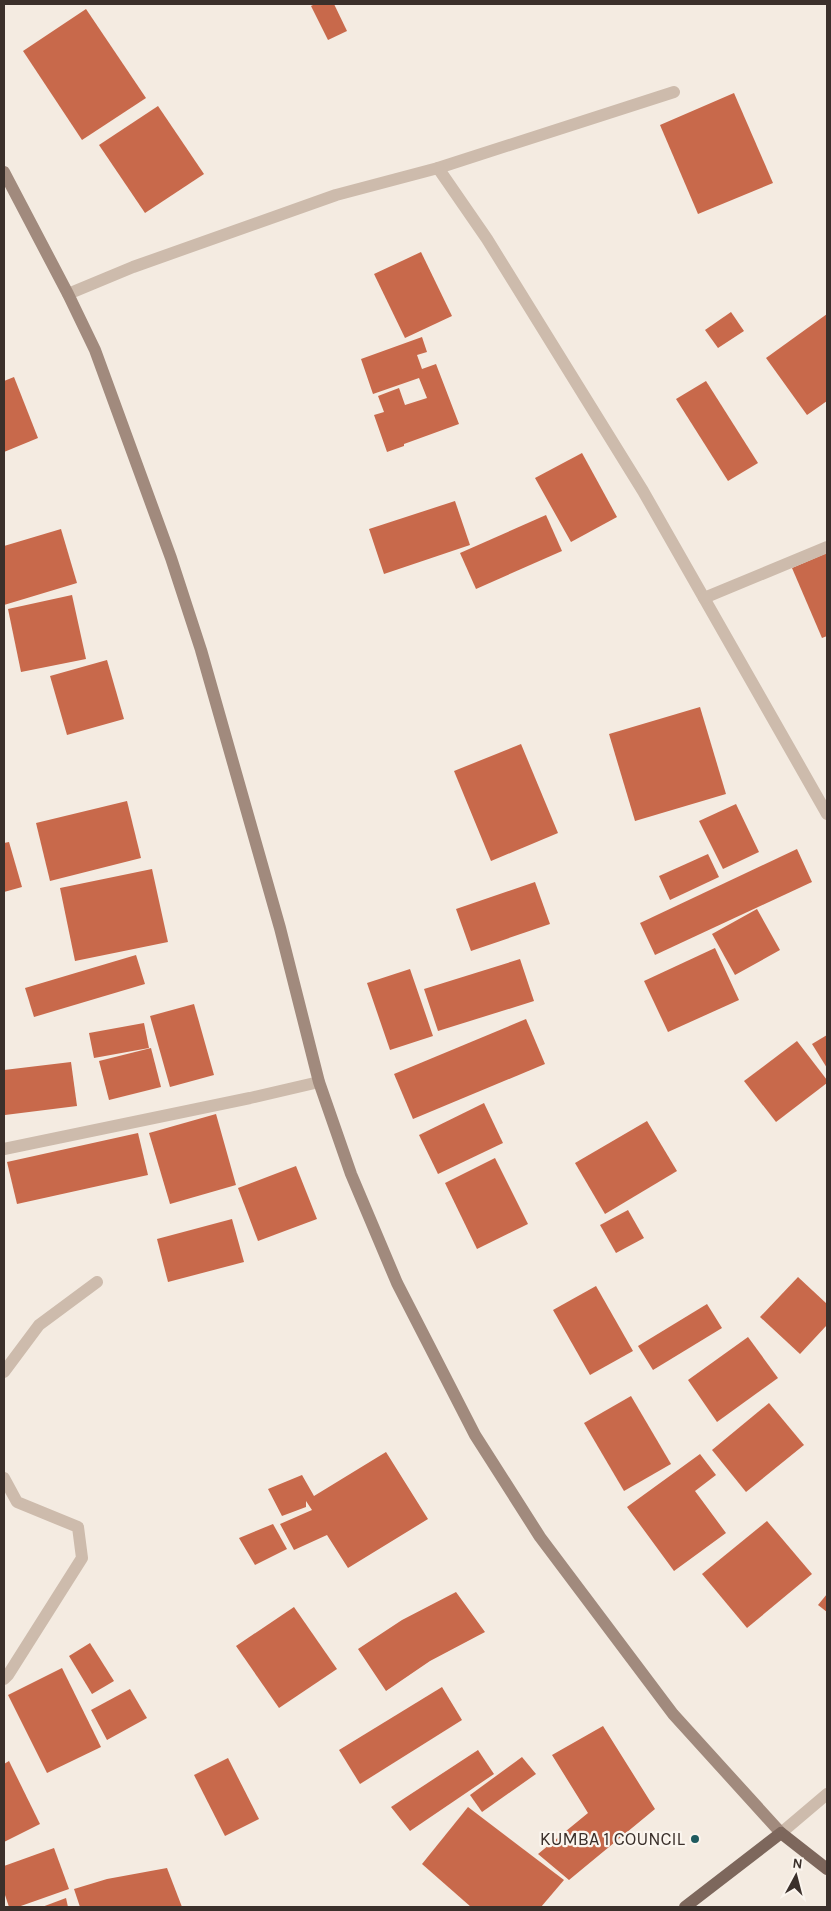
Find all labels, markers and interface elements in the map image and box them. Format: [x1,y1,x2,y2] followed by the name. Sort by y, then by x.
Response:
[540,1828,686,1850] place label: KUMBA 1 COUNCIL
[689,1833,701,1845] marker: KUMBA 1 COUNCIL
[771,1851,821,1901] north arrow
[792,1855,804,1873] text: N

